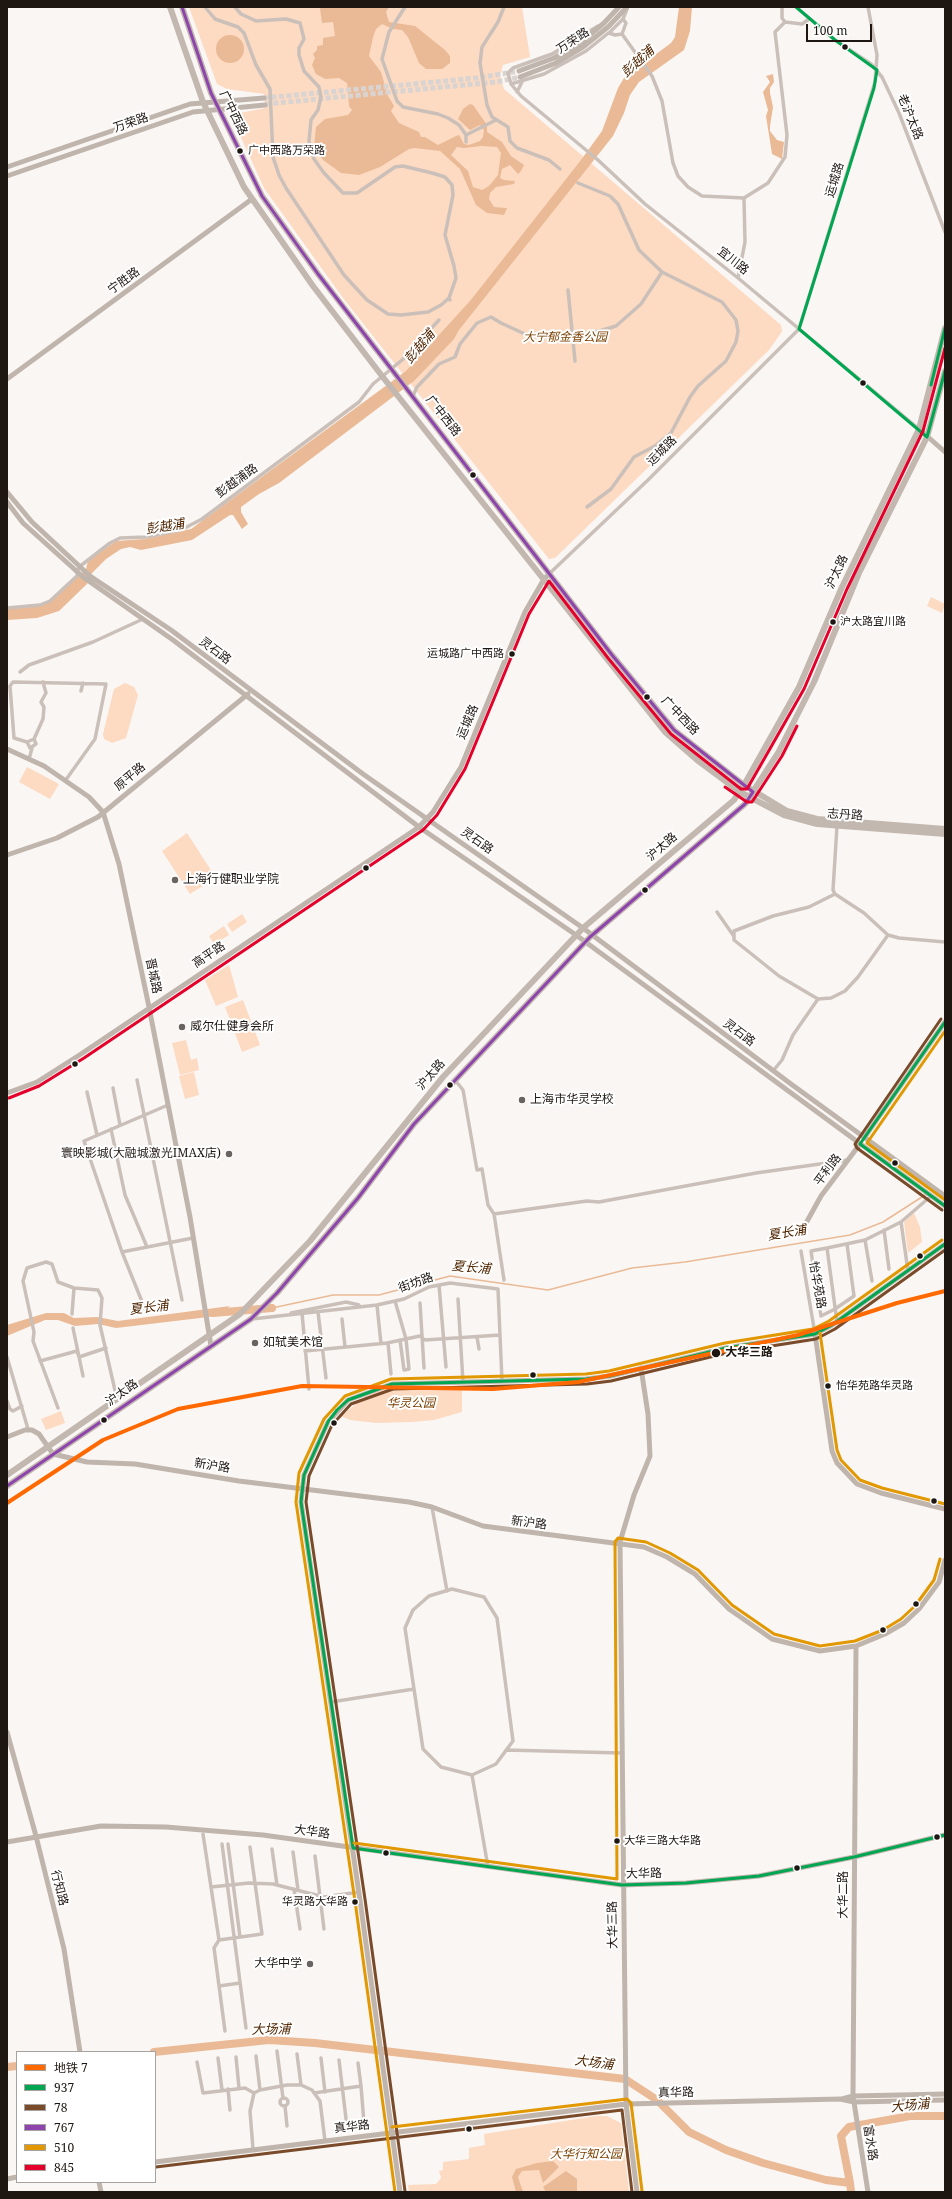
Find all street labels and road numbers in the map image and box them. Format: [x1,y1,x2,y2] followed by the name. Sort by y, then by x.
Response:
[554,25,592,57] street label: 万荣路
[216,88,250,138] street label: 广中西路
[894,92,926,142] street label: 老沪太路
[112,110,150,136] street label: 万荣路
[823,161,847,199] street label: 运城路
[714,244,752,278] street label: 宜川路
[105,265,143,297] street label: 宁胜路
[423,393,463,439] street label: 广中西路
[644,433,680,469] street label: 运城路
[213,461,261,501] street label: 彭越浦路
[823,553,851,591] street label: 沪太路
[196,634,234,668] street label: 灵石路
[658,694,702,738] street label: 广中西路
[454,703,482,741] street label: 运城路
[112,760,148,794] street label: 原平路
[827,807,863,823] street label: 志丹路
[458,825,496,857] street label: 灵石路
[644,830,680,864] street label: 沪太路
[190,939,228,971] street label: 高平路
[142,957,164,995] street label: 晋城路
[720,1016,758,1050] street label: 灵石路
[414,1057,448,1093] street label: 沪太路
[811,1151,845,1189] street label: 平利路
[806,1260,828,1310] street label: 怡华苑路
[397,1270,435,1296] street label: 街坊路
[103,1377,141,1409] street label: 沪太路
[193,1456,231,1476] street label: 新沪路
[510,1514,548,1532] street label: 新沪路
[293,1822,331,1842] street label: 大华路
[626,1866,662,1882] street label: 大华路
[48,1869,70,1907] street label: 行知路
[837,1871,851,1919] street label: 大华二路
[605,1901,621,1949] street label: 大华三路
[658,2085,694,2101] street label: 真华路
[333,2118,371,2136] street label: 真华路
[860,2124,880,2162] street label: 富水路

